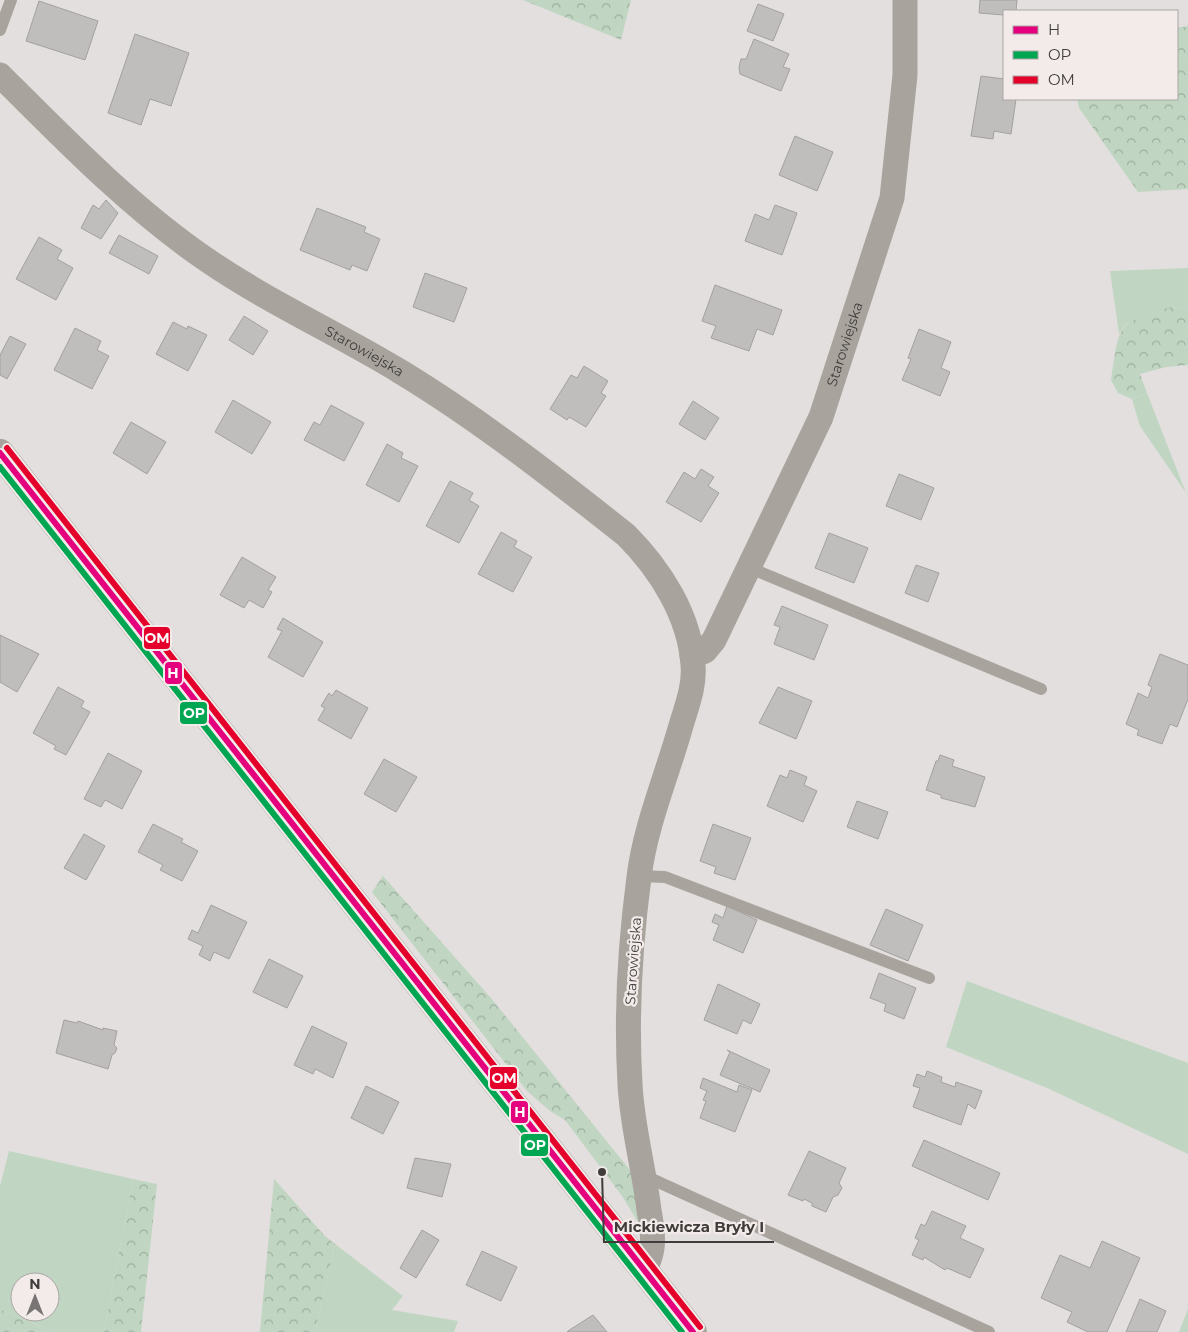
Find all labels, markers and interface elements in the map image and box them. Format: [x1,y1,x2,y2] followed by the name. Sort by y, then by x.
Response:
[1003,10,1178,100] legend
[1048,20,1060,39] text: H
[1048,45,1071,64] text: OP
[1048,70,1075,89] text: OM
[822,300,867,389] street label: Starowiejska
[322,322,407,381] street label: Starowiejska
[143,626,171,650] line badge: OM
[144,629,170,647] text: OM
[164,661,183,685] line badge: H
[167,664,179,682] text: H
[179,701,208,725] line badge: OP
[183,704,205,722] text: OP
[621,917,645,1005] street label: Starowiejska
[489,1066,518,1090] line badge: OM
[491,1069,517,1087] text: OM
[510,1100,529,1124] line badge: H
[514,1103,526,1121] text: H
[520,1133,549,1157] line badge: OP
[524,1136,546,1154] text: OP
[604,1212,774,1242] callout: Mickiewicza Bryły I
[614,1217,764,1236] text: Mickiewicza Bryły I
[10,1272,60,1322] north arrow
[29,1275,41,1293] text: N

